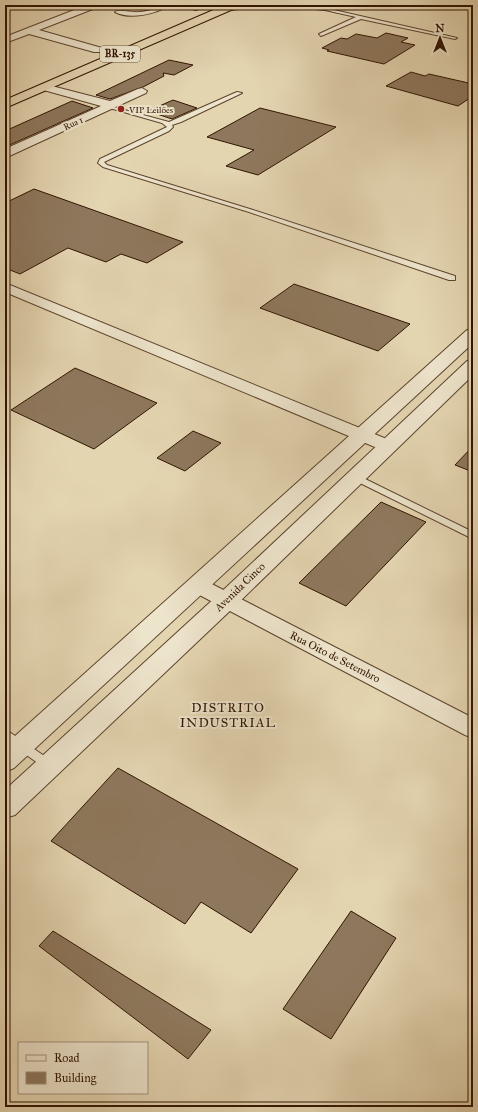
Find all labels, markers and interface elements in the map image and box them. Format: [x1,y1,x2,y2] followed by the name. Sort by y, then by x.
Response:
[420,18,460,58] north arrow
[435,22,445,35] text: N
[100,46,140,62] road number: BR-135
[116,104,126,114] marker: VIP Leilões
[128,104,173,115] place label: VIP Leilões
[61,114,85,132] street label: Rua 1
[211,560,268,615] street label: Avenida Cinco
[288,629,383,686] street label: Rua Oito de Setembro
[180,700,276,731] district label: DISTRITO INDUSTRIAL
[18,1042,148,1094] legend
[54,1051,80,1065] text: Road
[54,1071,97,1086] text: Building

